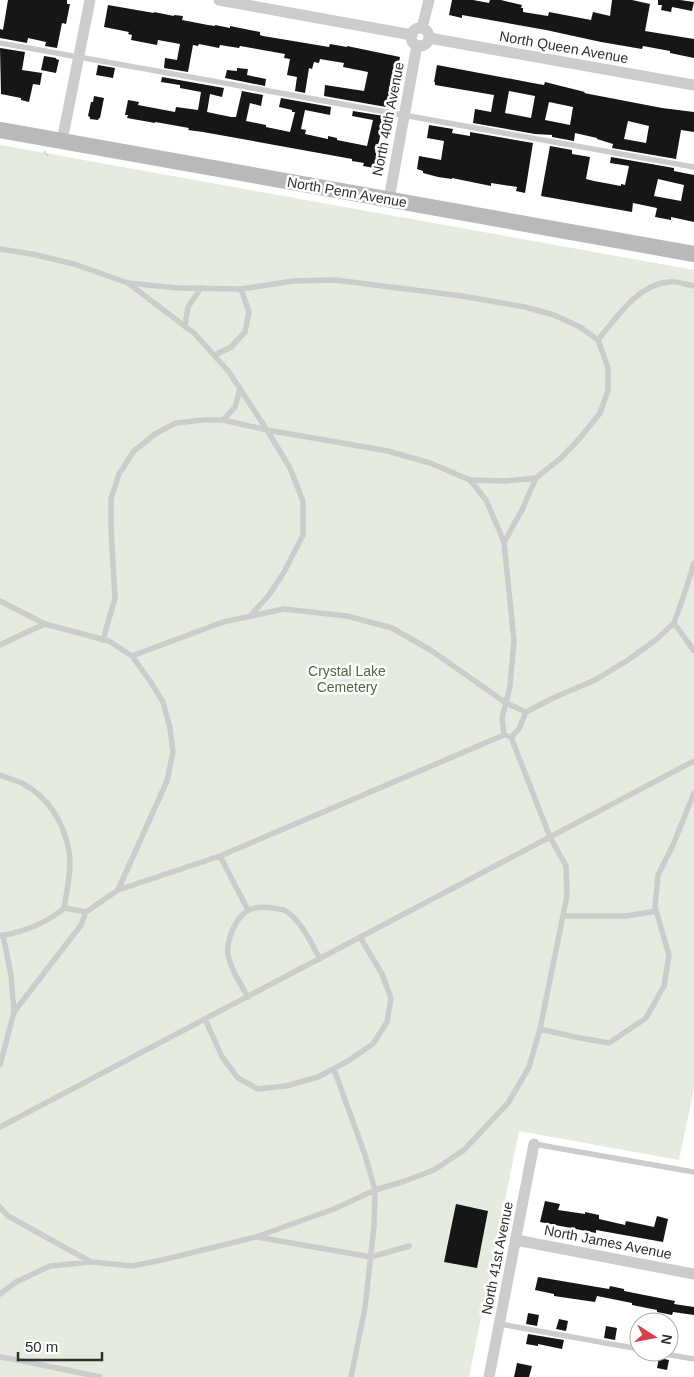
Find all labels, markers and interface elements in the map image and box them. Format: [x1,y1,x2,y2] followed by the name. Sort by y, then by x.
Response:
[498,28,630,66] street label: North Queen Avenue
[369,60,407,177] street label: North 40th Avenue
[286,174,408,210] street label: North Penn Avenue
[308,663,386,695] park label: Crystal Lake Cemetery
[478,1200,516,1316] street label: North 41st Avenue
[543,1222,673,1262] street label: North James Avenue
[629,1312,679,1362] north arrow
[18,1330,101,1362] scale bar
[658,1333,676,1346] text: N
[25,1338,58,1355] text: 50 m

